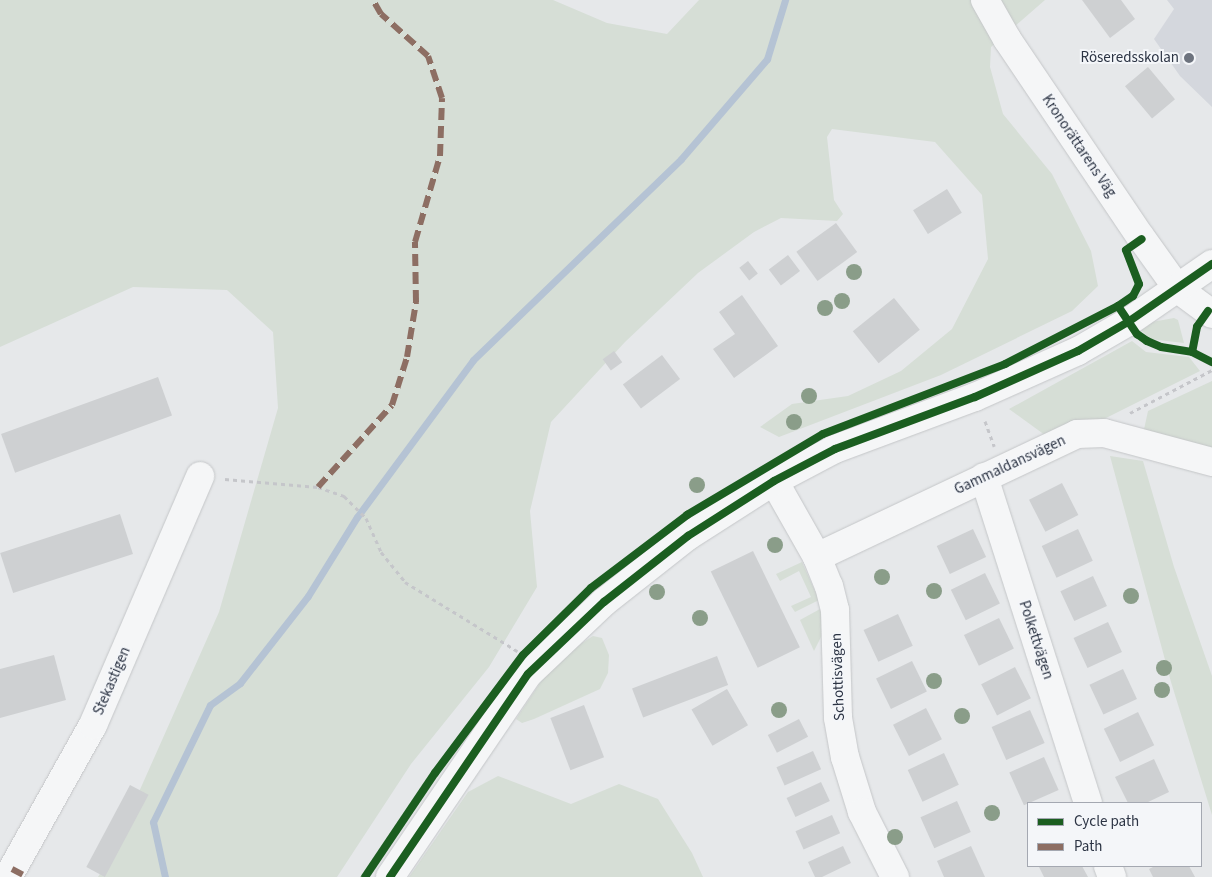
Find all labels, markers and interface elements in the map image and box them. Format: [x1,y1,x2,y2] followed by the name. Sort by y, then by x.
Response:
[1081,49,1179,67] place label: Röseredsskolan
[1183,52,1195,64] marker: Röseredsskolan
[1038,91,1120,201] street label: Kronorättarens Väg
[951,431,1069,499] street label: Gammaldansvägen
[1015,598,1057,682] street label: Polkettvägen
[827,633,849,721] street label: Schottisvägen
[90,644,134,718] street label: Stekastigen
[1027,802,1202,867] legend
[1074,811,1139,832] text: Cycle path
[1074,836,1102,857] text: Path

